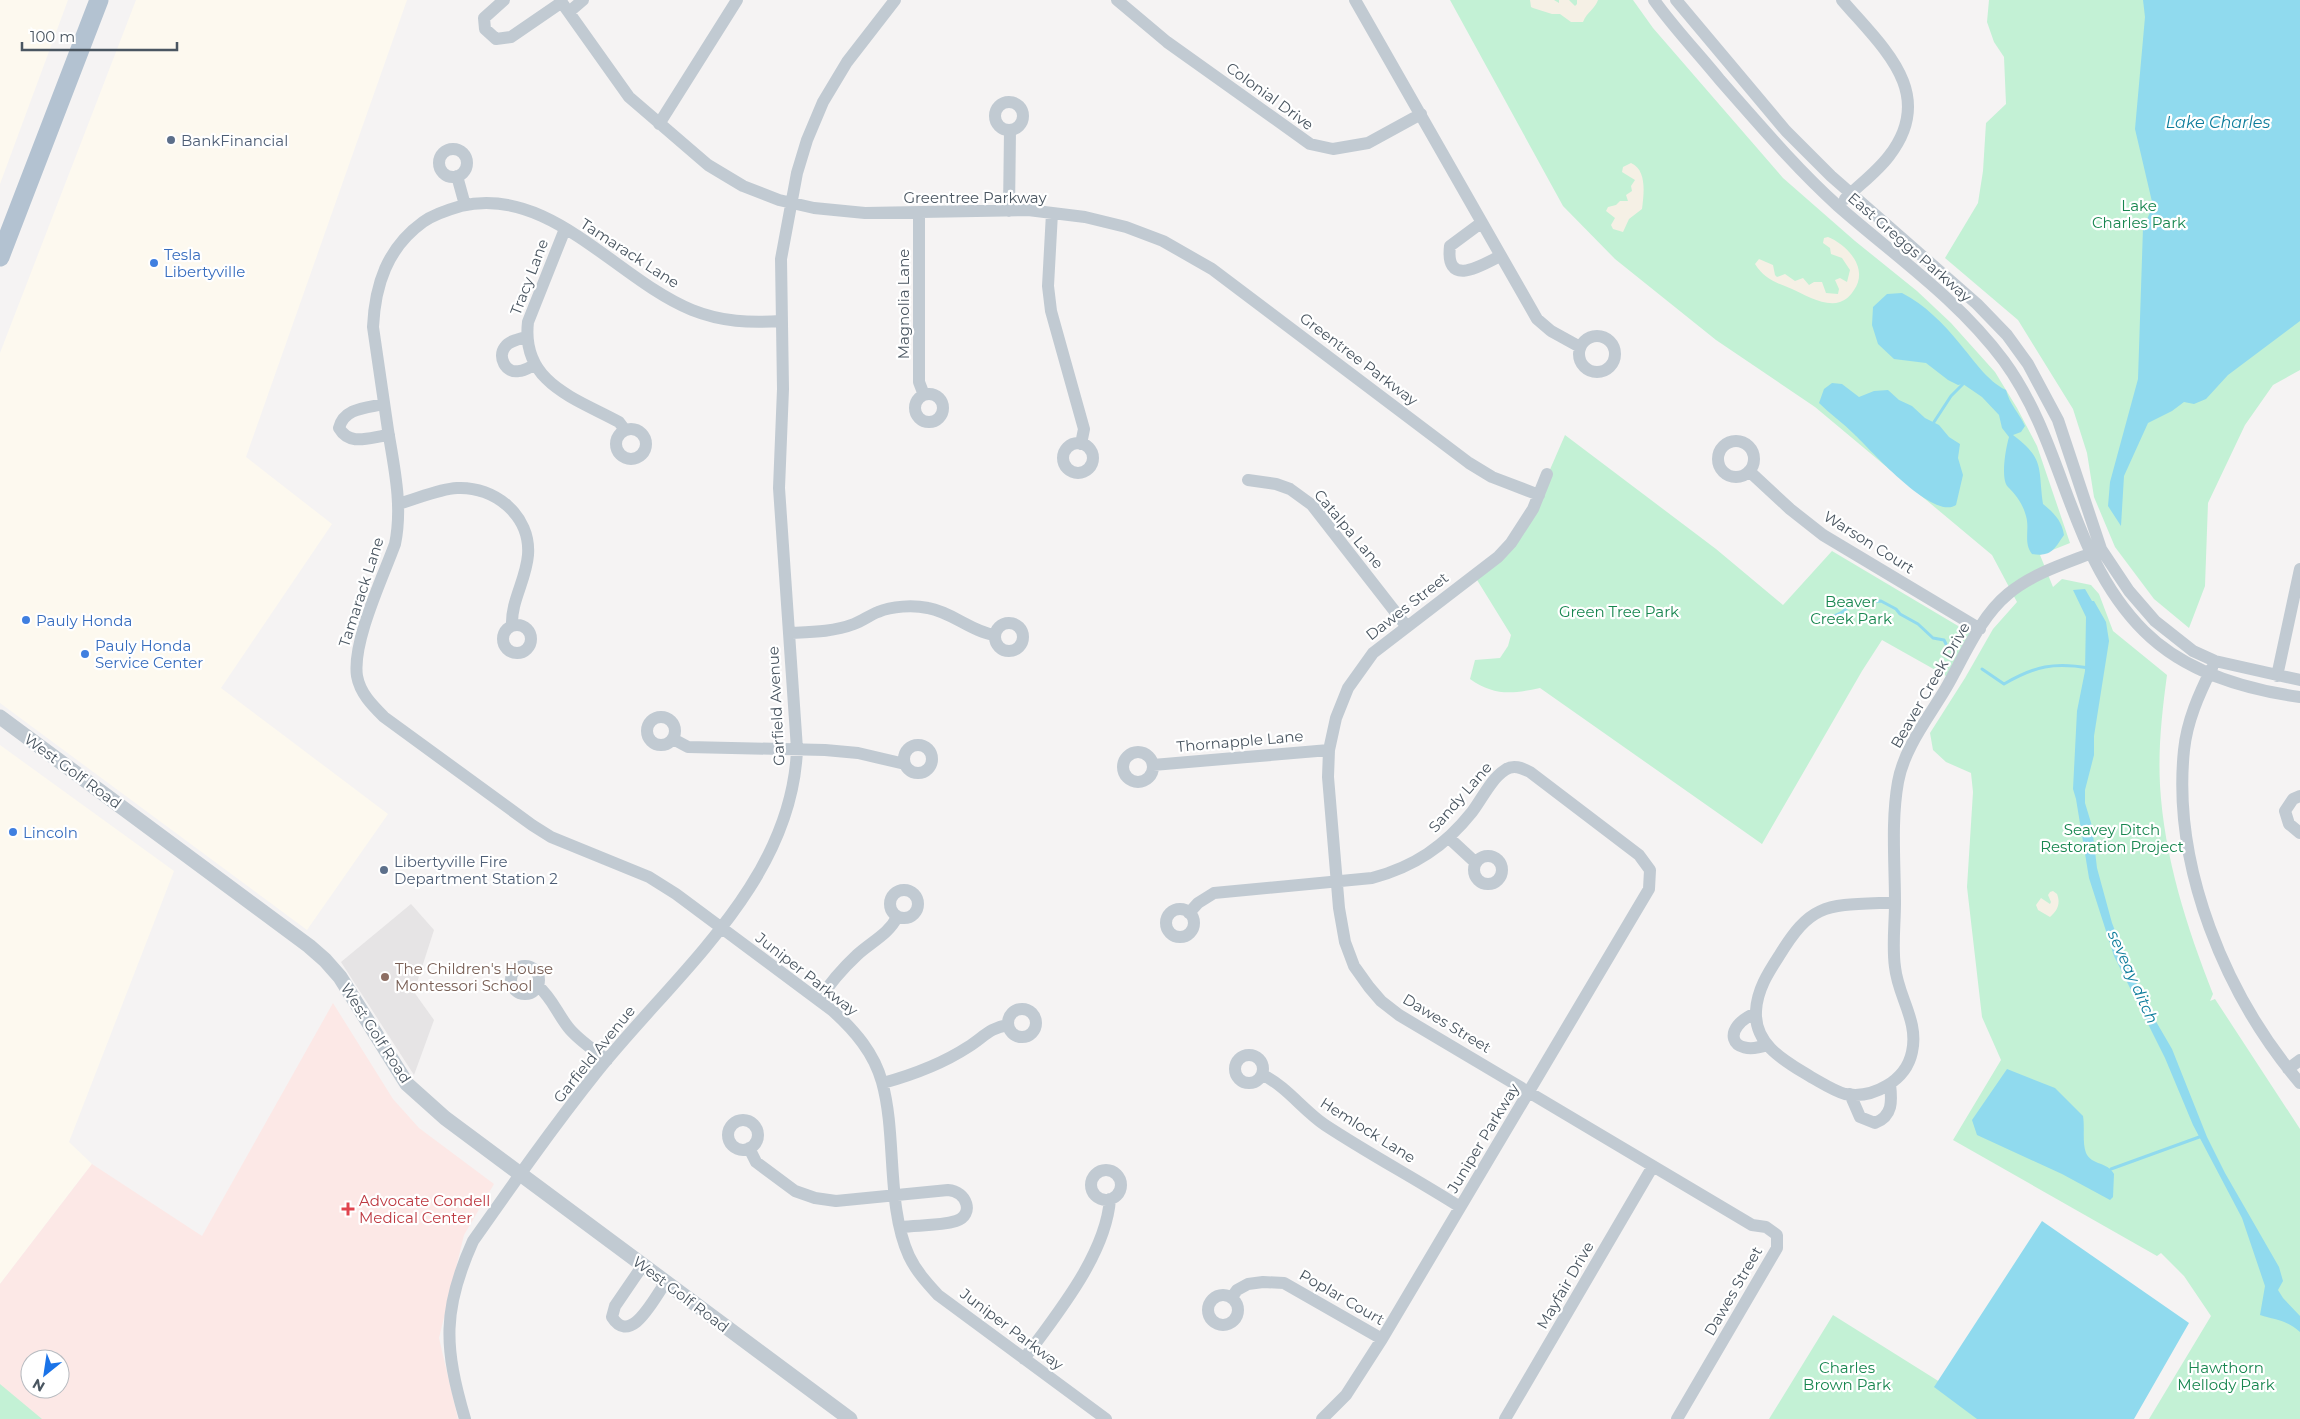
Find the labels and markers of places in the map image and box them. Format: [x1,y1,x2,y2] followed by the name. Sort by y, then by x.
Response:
[181,131,288,150] place label: BankFinancial
[165,134,177,146] marker: BankFinancial
[164,245,245,281] place label: Tesla Libertyville
[148,257,160,269] marker: Tesla Libertyville
[36,611,132,630] place label: Pauly Honda
[20,614,32,626] marker: Pauly Honda
[95,636,203,672] place label: Pauly Honda Service Center
[79,648,91,660] marker: Pauly Honda Service Center
[23,823,78,842] place label: Lincoln
[7,826,19,838] marker: Lincoln
[394,852,558,888] place label: Libertyville Fire Department Station 2
[378,864,390,876] marker: Libertyville Fire Department Station 2
[395,959,553,995] place label: The Children's House Montessori School
[379,971,391,983] marker: The Children's House Montessori School
[359,1191,490,1227] place label: Advocate Condell Medical Center
[341,1202,355,1216] marker: Advocate Condell Medical Center

